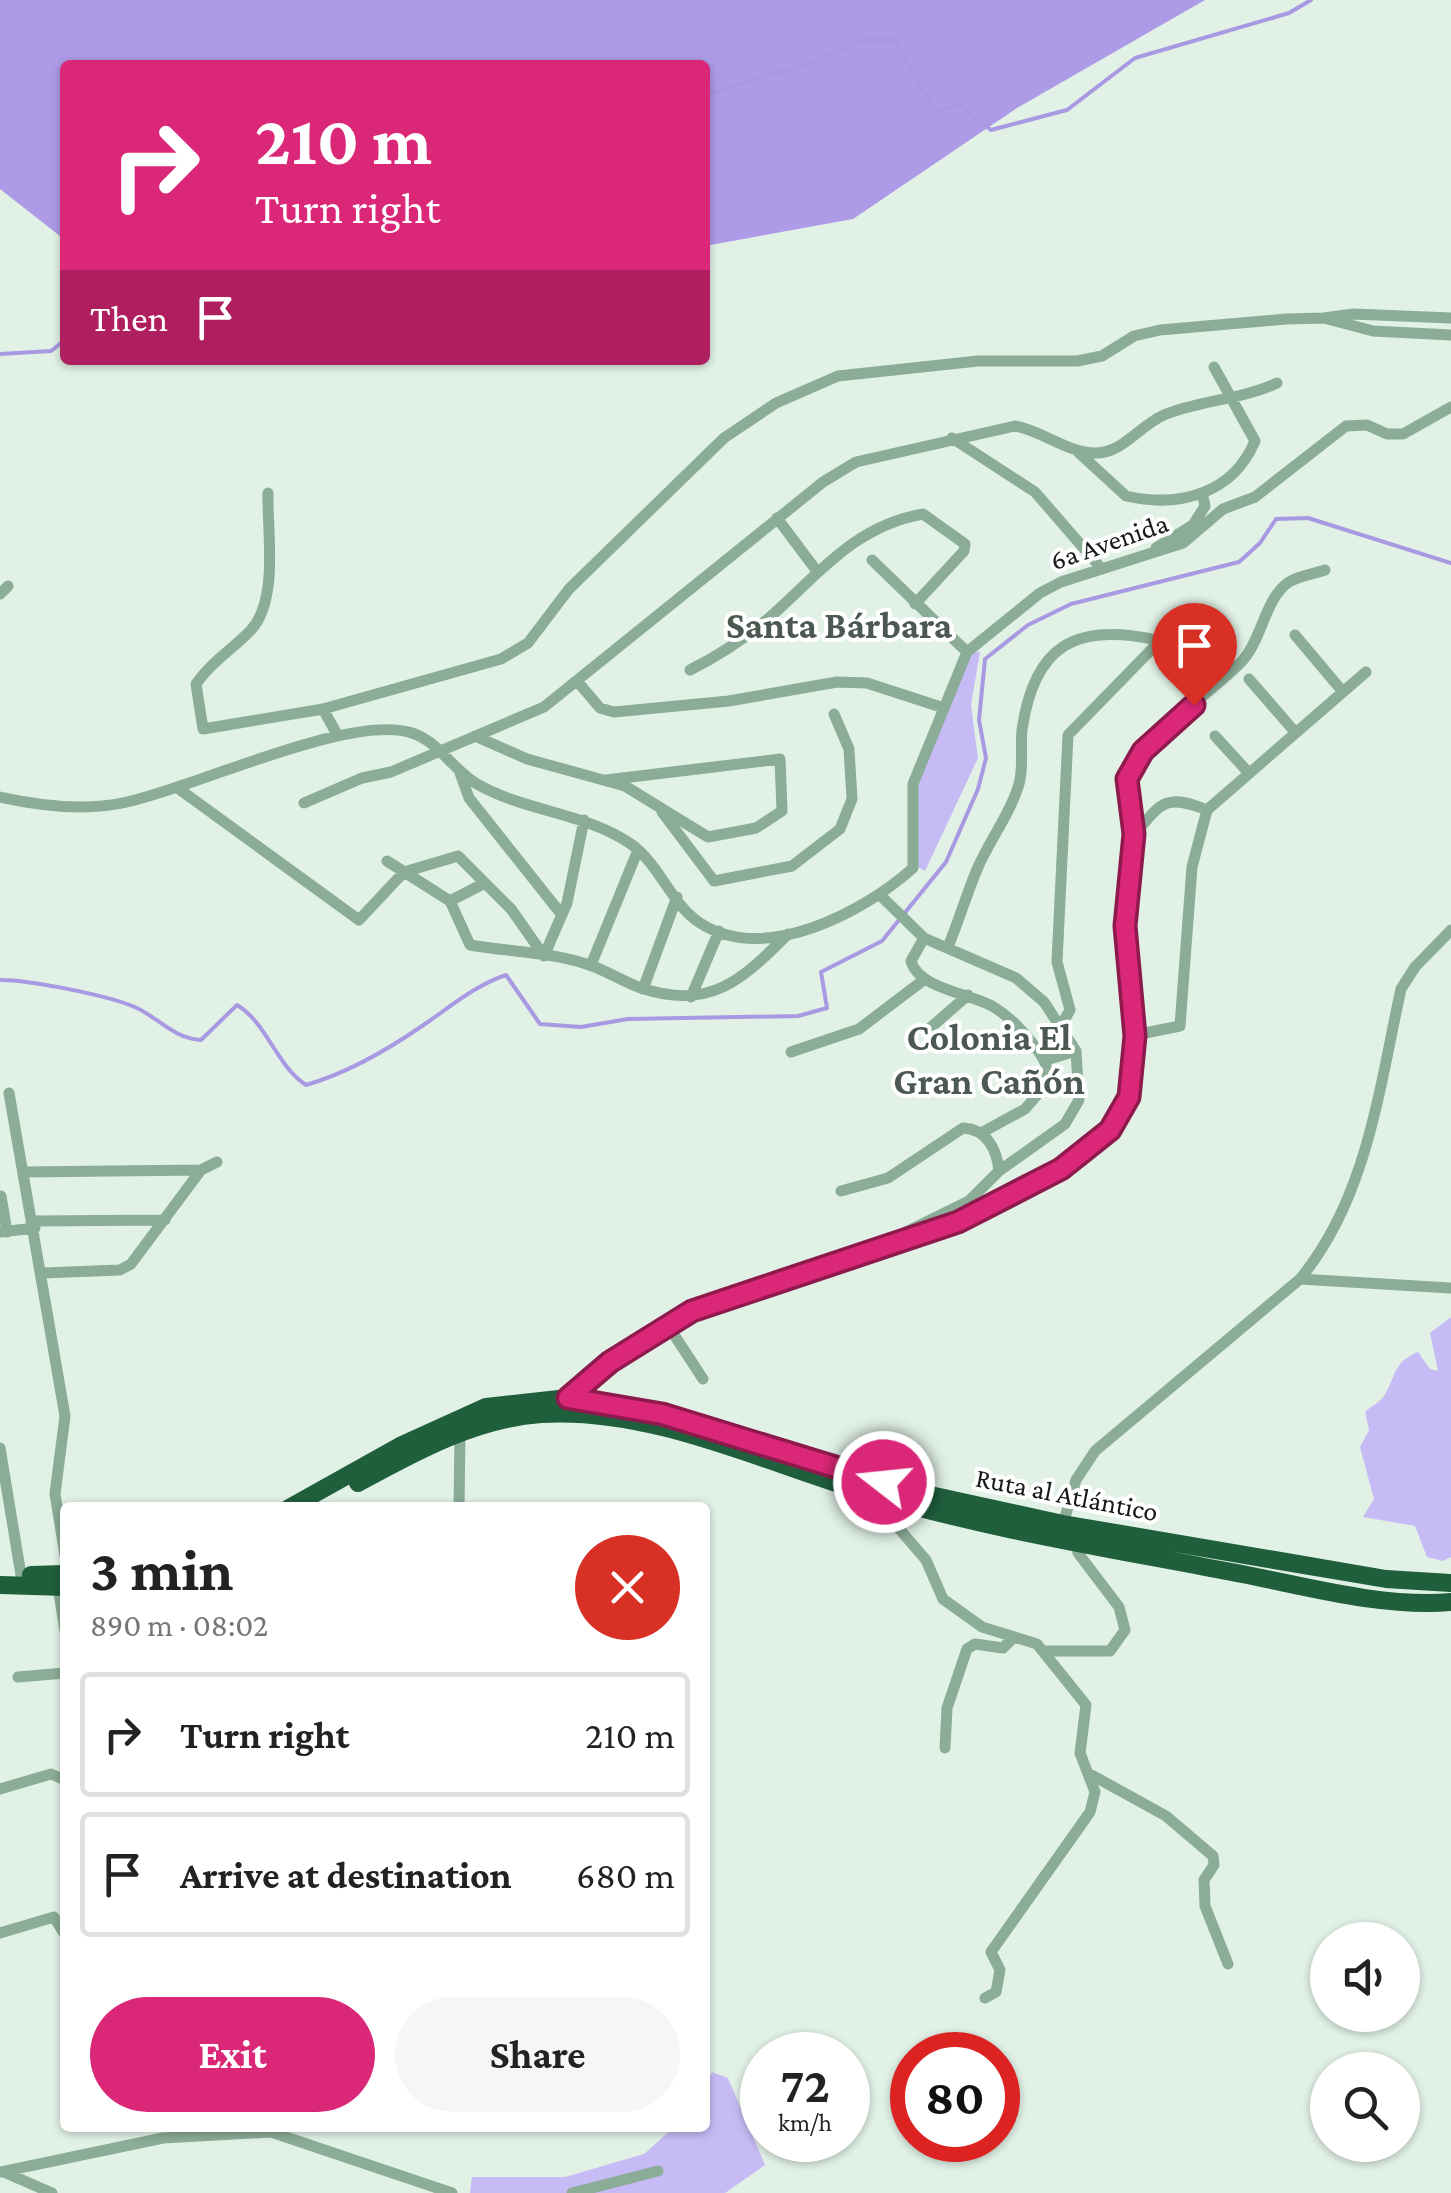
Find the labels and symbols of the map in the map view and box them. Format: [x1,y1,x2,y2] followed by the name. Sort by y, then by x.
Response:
[1046,507,1172,576] street label: 6a Avenida
[1152,603,1237,706] pin
[726,604,953,646] district label: Santa Bárbara
[893,1016,1085,1102] district label: Colonia El Gran Cañón
[832,1430,936,1534] position arrow
[973,1462,1161,1527] street label: Ruta al Atlántico
[890,2032,1020,2162] speed limit sign: 80

